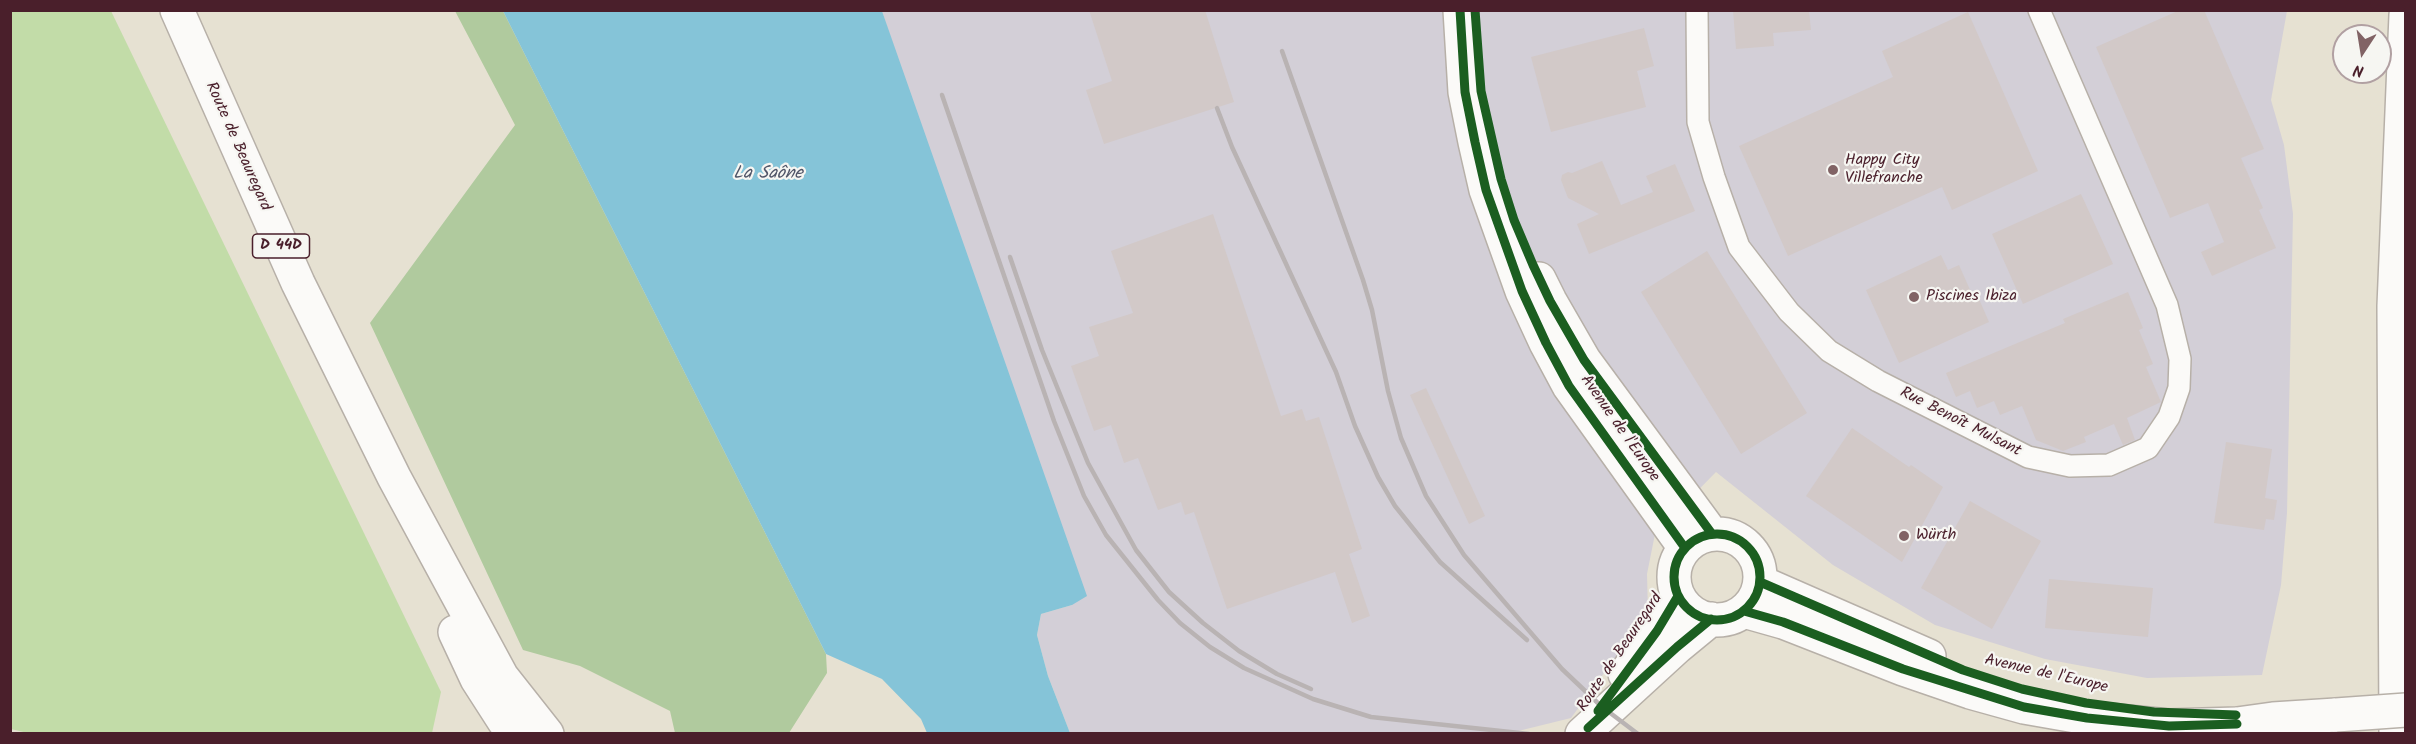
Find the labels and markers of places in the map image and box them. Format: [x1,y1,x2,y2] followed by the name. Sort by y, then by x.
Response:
[1845,151,1923,189] place label: Happy City Villefranche
[1826,163,1840,177] marker: Happy City Villefranche
[1926,287,2017,307] place label: Piscines Ibiza
[1907,290,1921,304] marker: Piscines Ibiza
[1916,526,1956,546] place label: Würth
[1897,529,1911,543] marker: Würth

